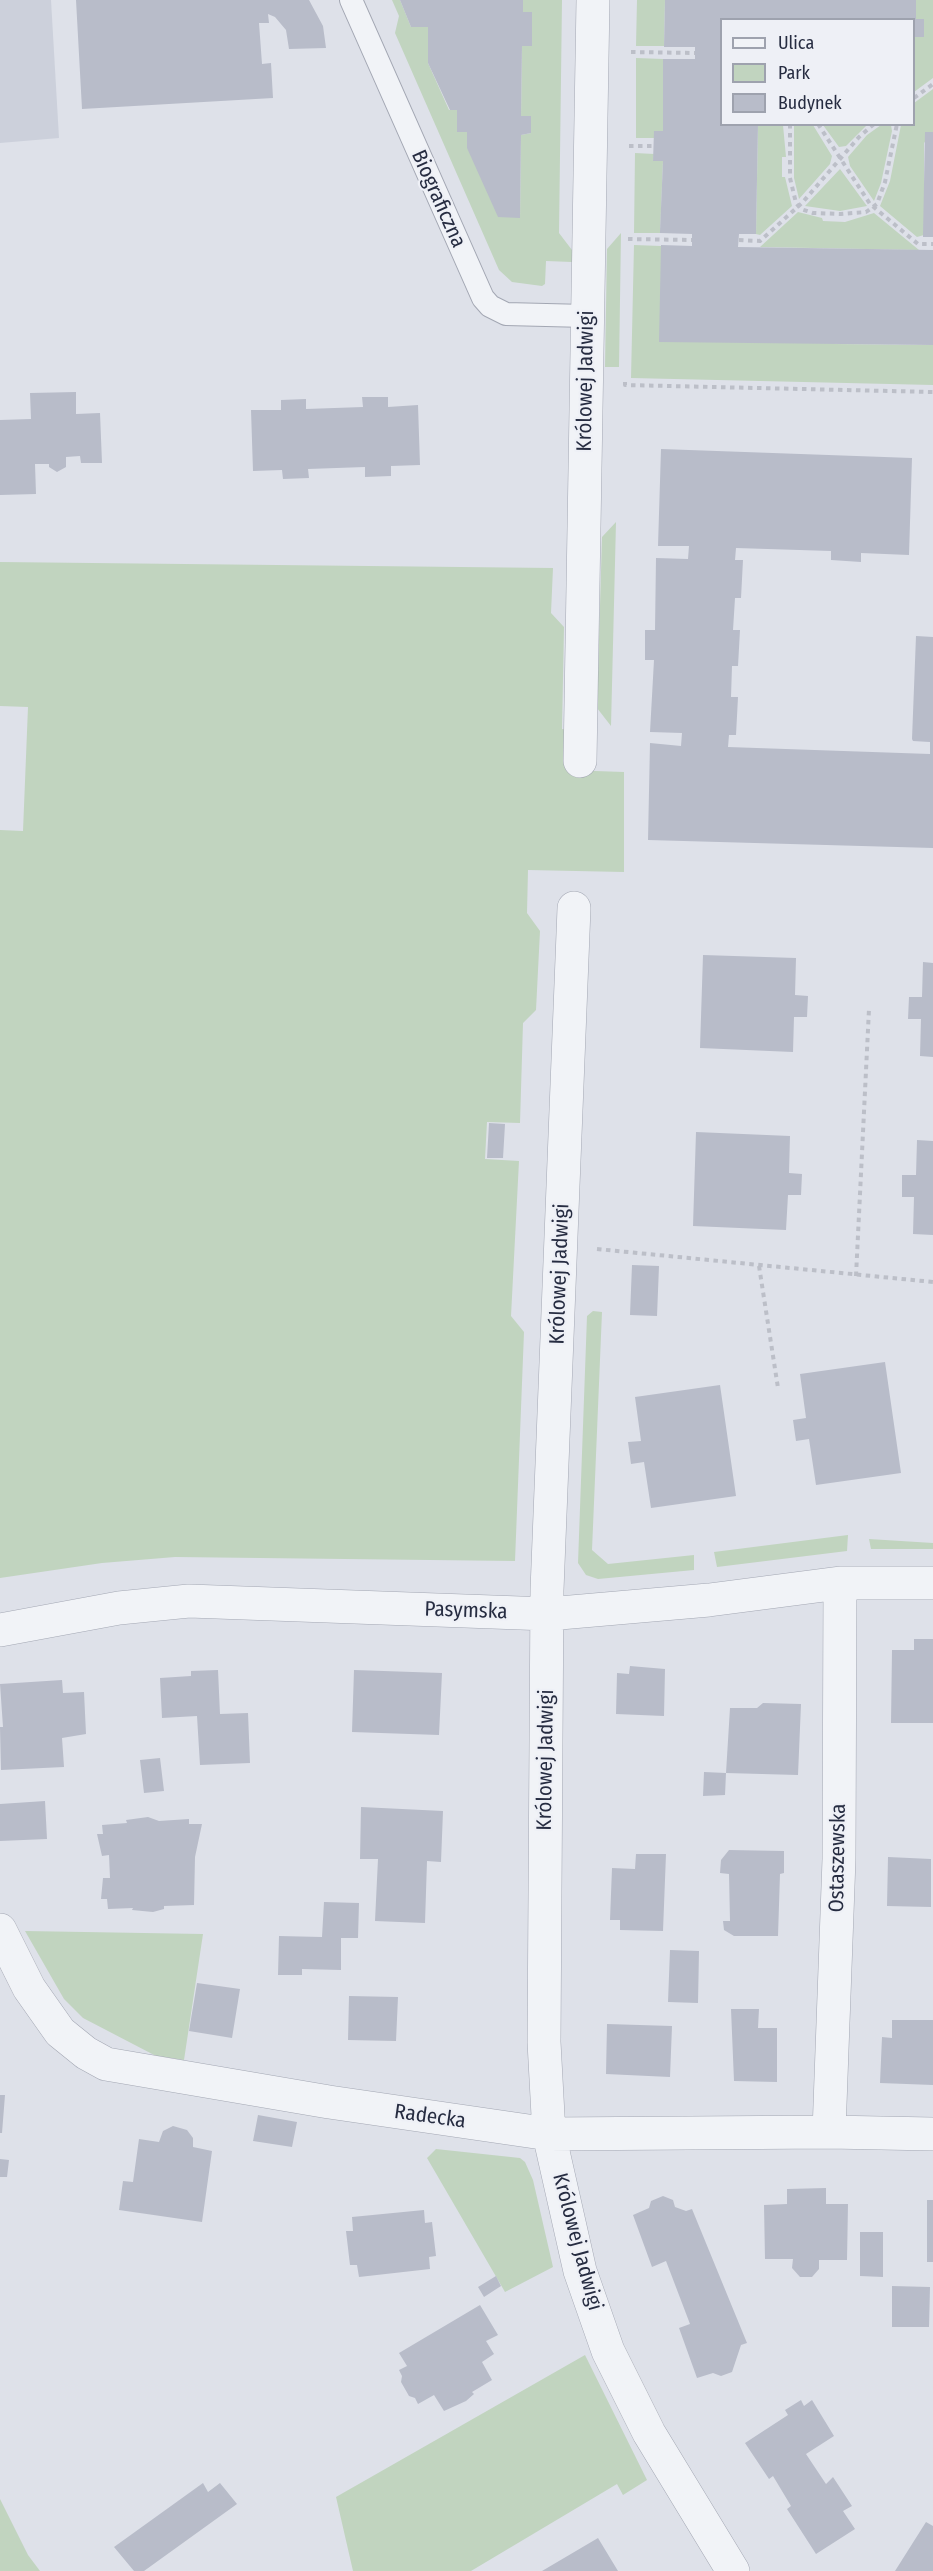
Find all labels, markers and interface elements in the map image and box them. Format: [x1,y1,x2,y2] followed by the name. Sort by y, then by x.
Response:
[720,18,915,126] legend
[778,32,814,54] text: Ulica
[778,62,810,84] text: Park
[778,92,842,114] text: Budynek
[405,146,471,252] street label: Biograficzna
[572,310,600,452] street label: Królowej Jadwigi
[545,1203,575,1345] street label: Królowej Jadwigi
[424,1597,508,1625] street label: Pasymska
[532,1689,560,1831] street label: Królowej Jadwigi
[824,1803,852,1913] street label: Ostaszewska
[393,2100,467,2134] street label: Radecka
[547,2171,607,2313] street label: Królowej Jadwigi

